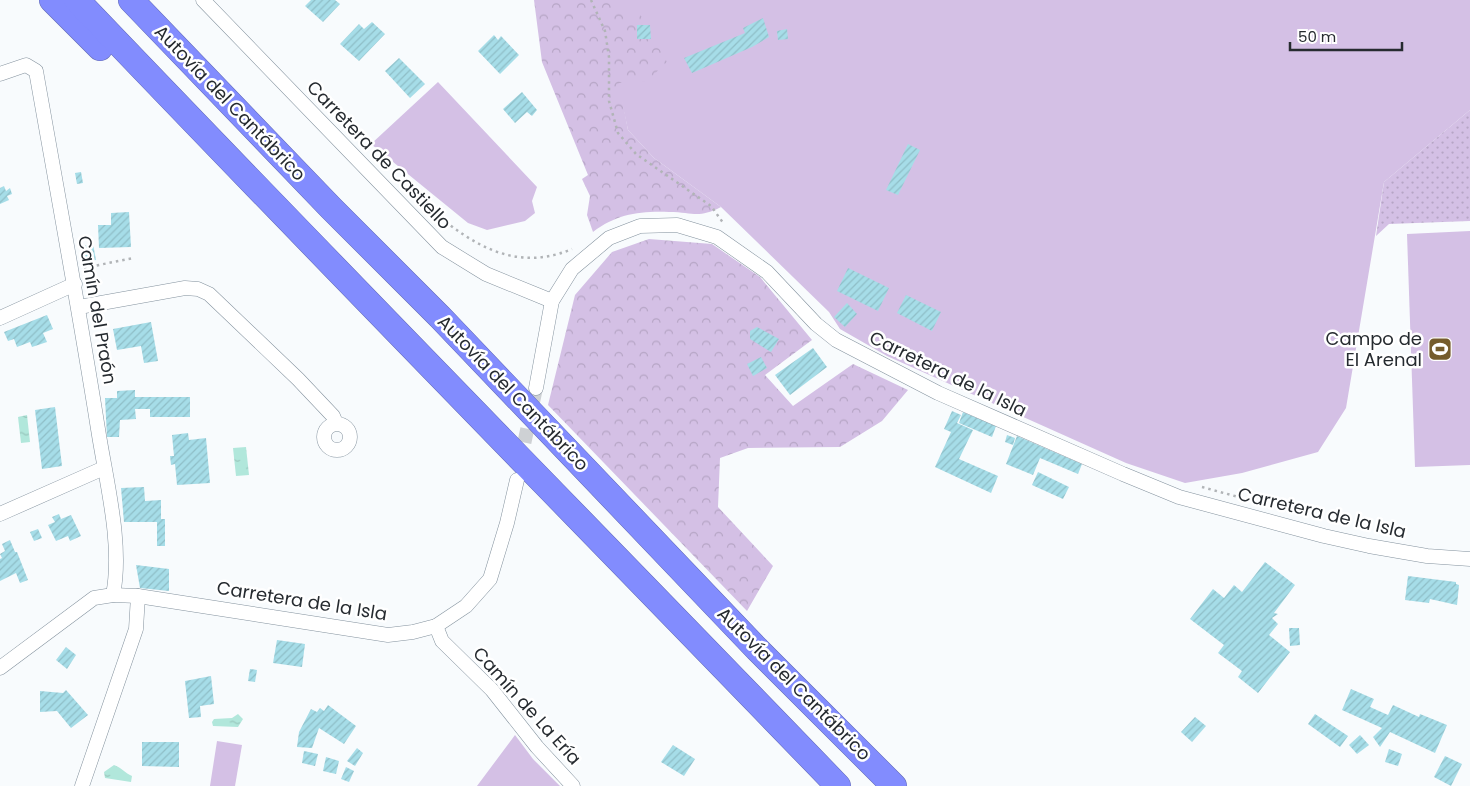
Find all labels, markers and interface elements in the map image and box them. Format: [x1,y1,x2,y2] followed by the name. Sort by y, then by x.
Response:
[149,19,312,186] street label: Autovía del Cantábrico
[1290,20,1402,52] scale bar
[1298,26,1336,47] text: 50 m
[302,75,457,235] street label: Carretera de Castiello
[72,234,123,386] street label: Camín del Praón
[432,309,595,476] street label: Autovía del Cantábrico
[865,325,1031,422] street label: Carretera de la Isla
[1326,326,1422,372] place label: Campo de El Arenal
[1427,336,1453,362] sports icon: Campo de El Arenal
[1235,481,1409,544] street label: Carretera de la Isla
[215,575,389,626] street label: Carretera de la Isla
[712,601,877,766] street label: Autovía del Cantábrico
[468,641,587,770] street label: Camín de La Ería

